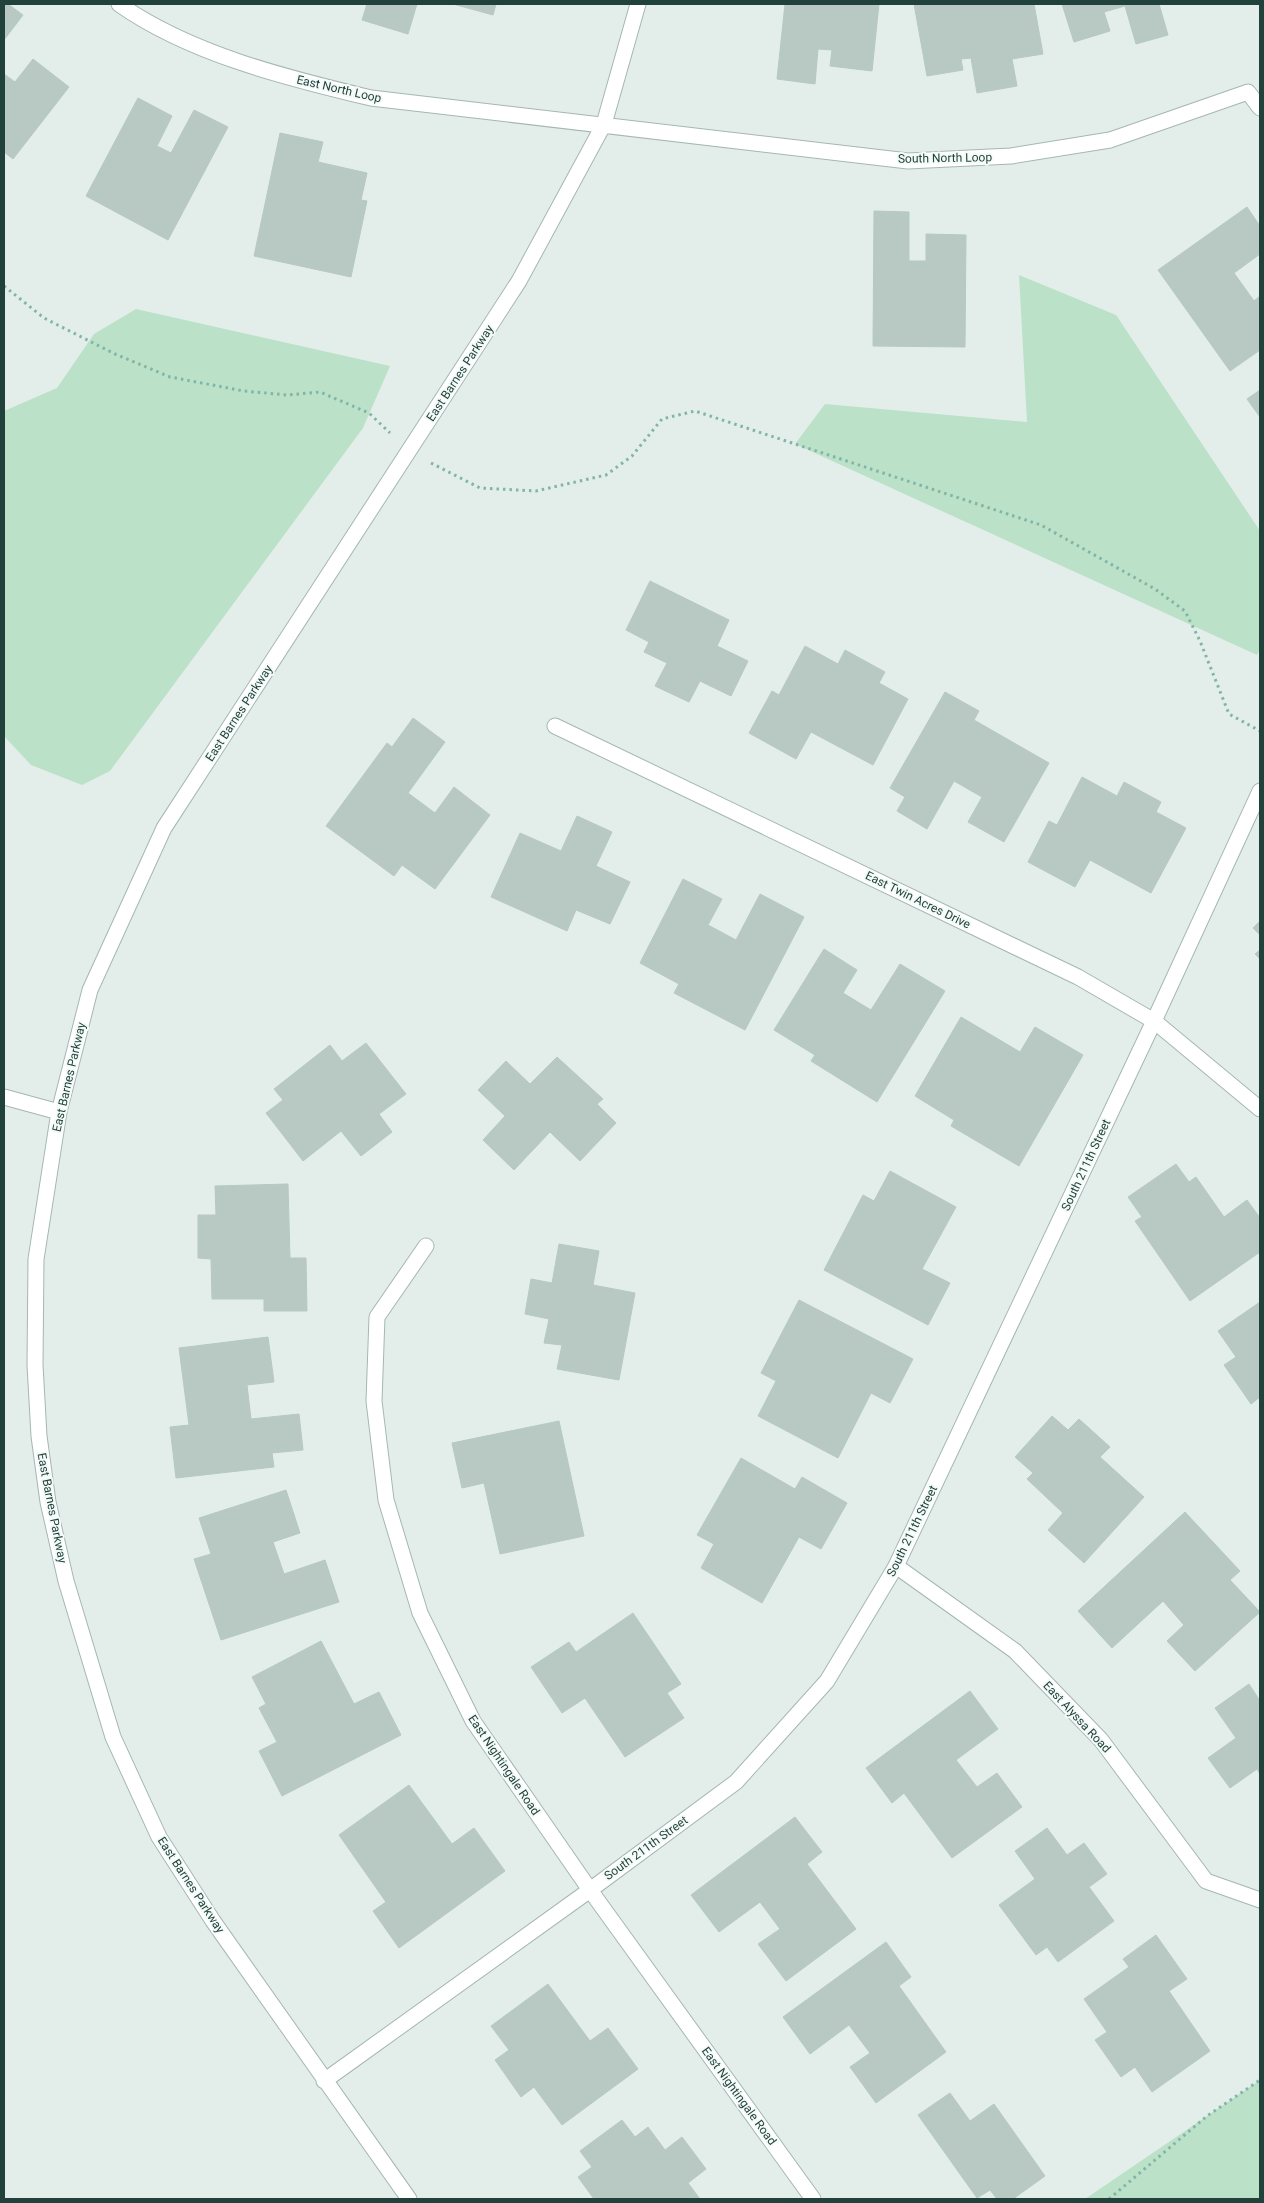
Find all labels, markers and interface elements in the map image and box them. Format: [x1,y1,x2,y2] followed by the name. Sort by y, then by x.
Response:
[295,72,383,106] street label: East North Loop
[898,150,993,166] street label: South North Loop
[424,322,497,424] street label: East Barnes Parkway
[203,662,276,764] street label: East Barnes Parkway
[863,868,973,932] street label: East Twin Acres Drive
[50,1021,88,1133] street label: East Barnes Parkway
[1059,1117,1113,1213] street label: South 211th Street
[34,1452,70,1565] street label: East Barnes Parkway
[884,1483,940,1579] street label: South 211th Street
[1040,1678,1114,1756] street label: East Alyssa Road
[465,1712,543,1818] street label: East Nightingale Road
[602,1813,690,1883] street label: South 211th Street
[155,1834,228,1936] street label: East Barnes Parkway
[699,2044,779,2148] street label: East Nightingale Road

